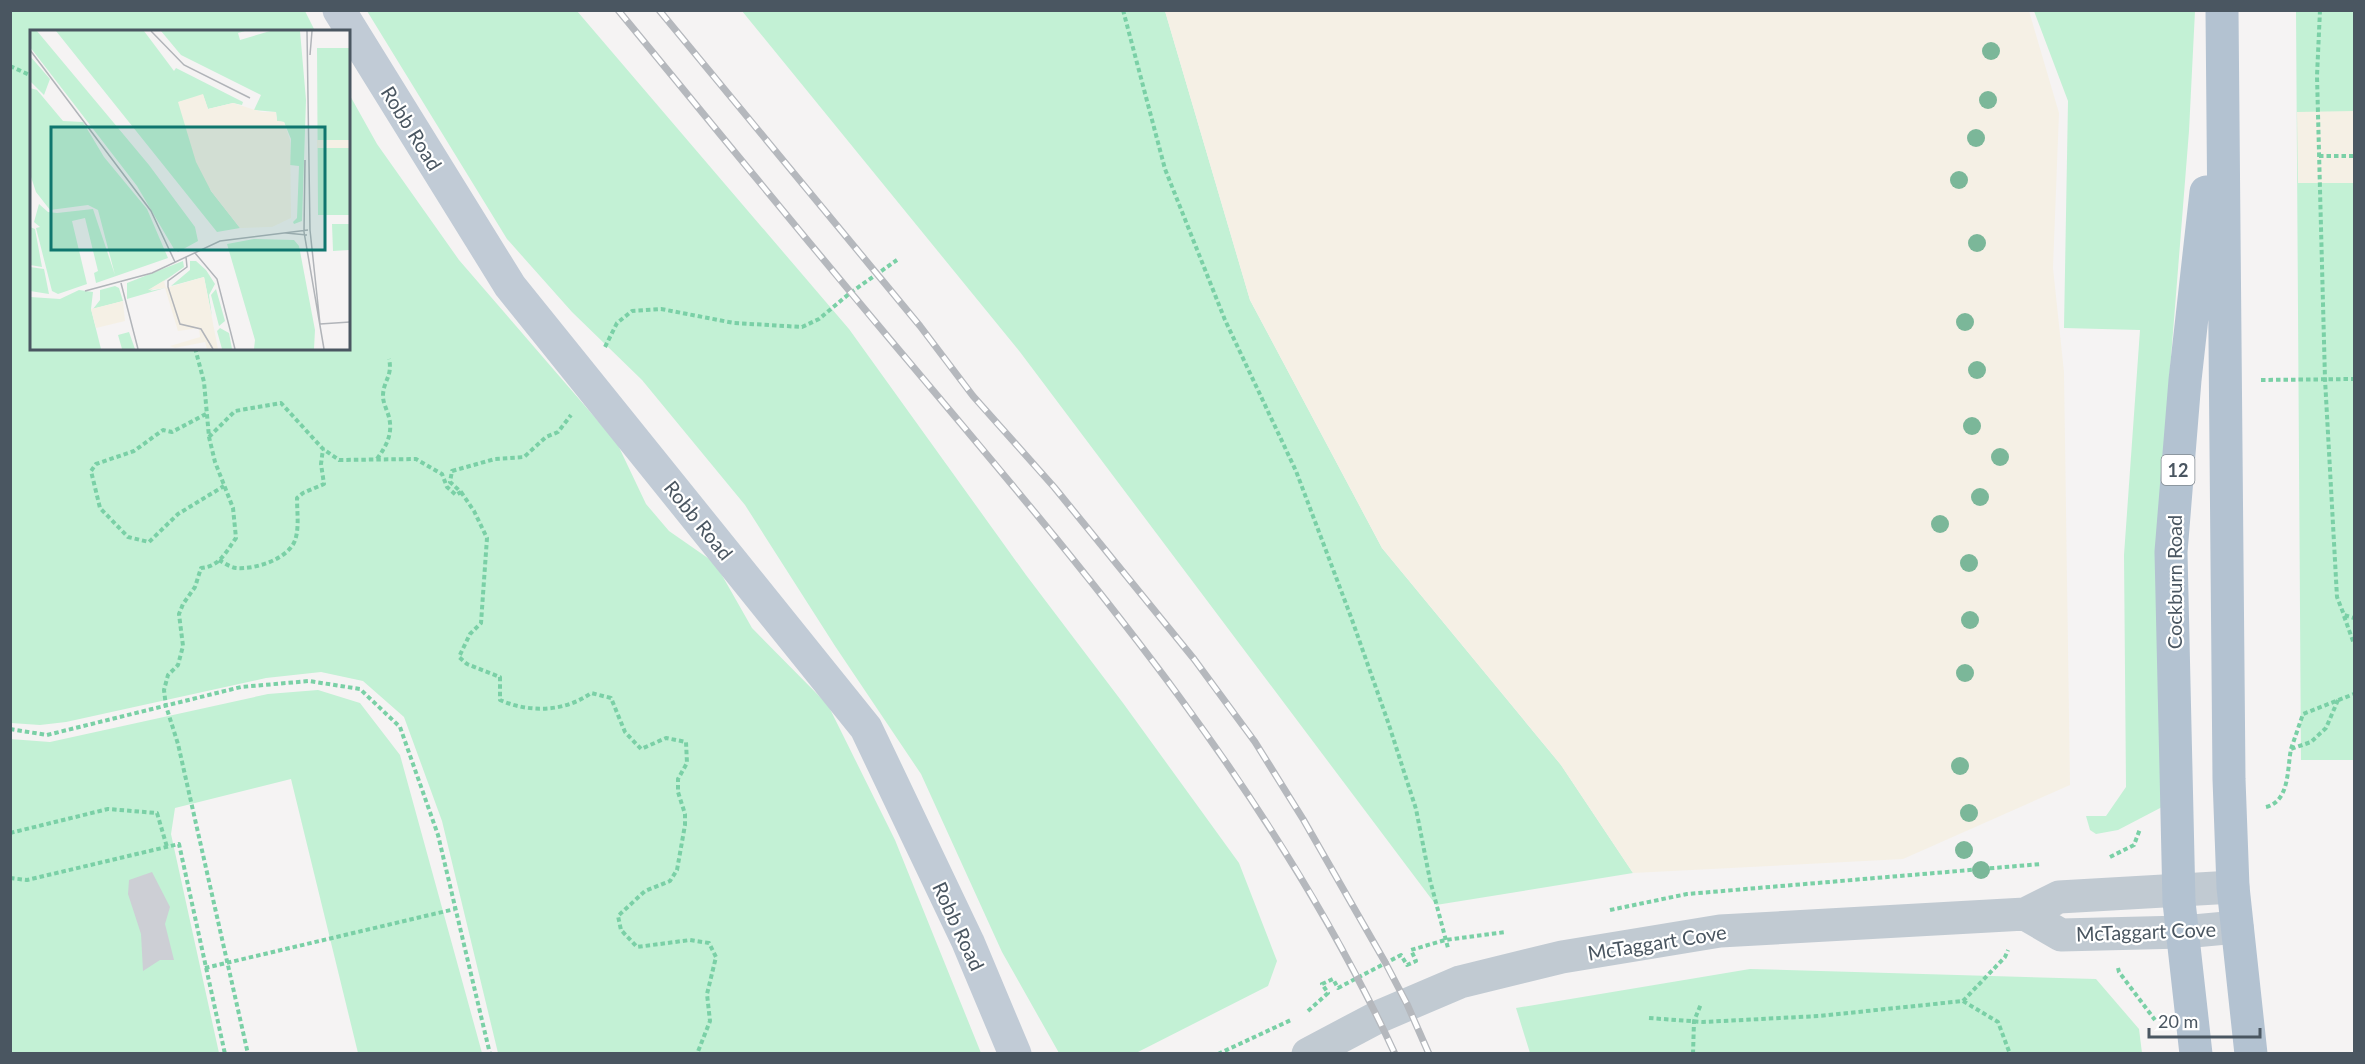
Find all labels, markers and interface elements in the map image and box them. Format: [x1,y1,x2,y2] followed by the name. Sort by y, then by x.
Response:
[30,30,350,350] inset map
[377,81,447,175] street label: Robb Road
[2162,455,2194,485] road number: 12
[660,475,738,565] street label: Robb Road
[2162,515,2186,649] street label: Cockburn Road
[928,878,990,974] street label: Robb Road
[2076,917,2216,945] street label: McTaggart Cove
[1586,919,1728,965] street label: McTaggart Cove
[2149,1001,2260,1039] scale bar
[2158,1010,2198,1032] text: 20 m

